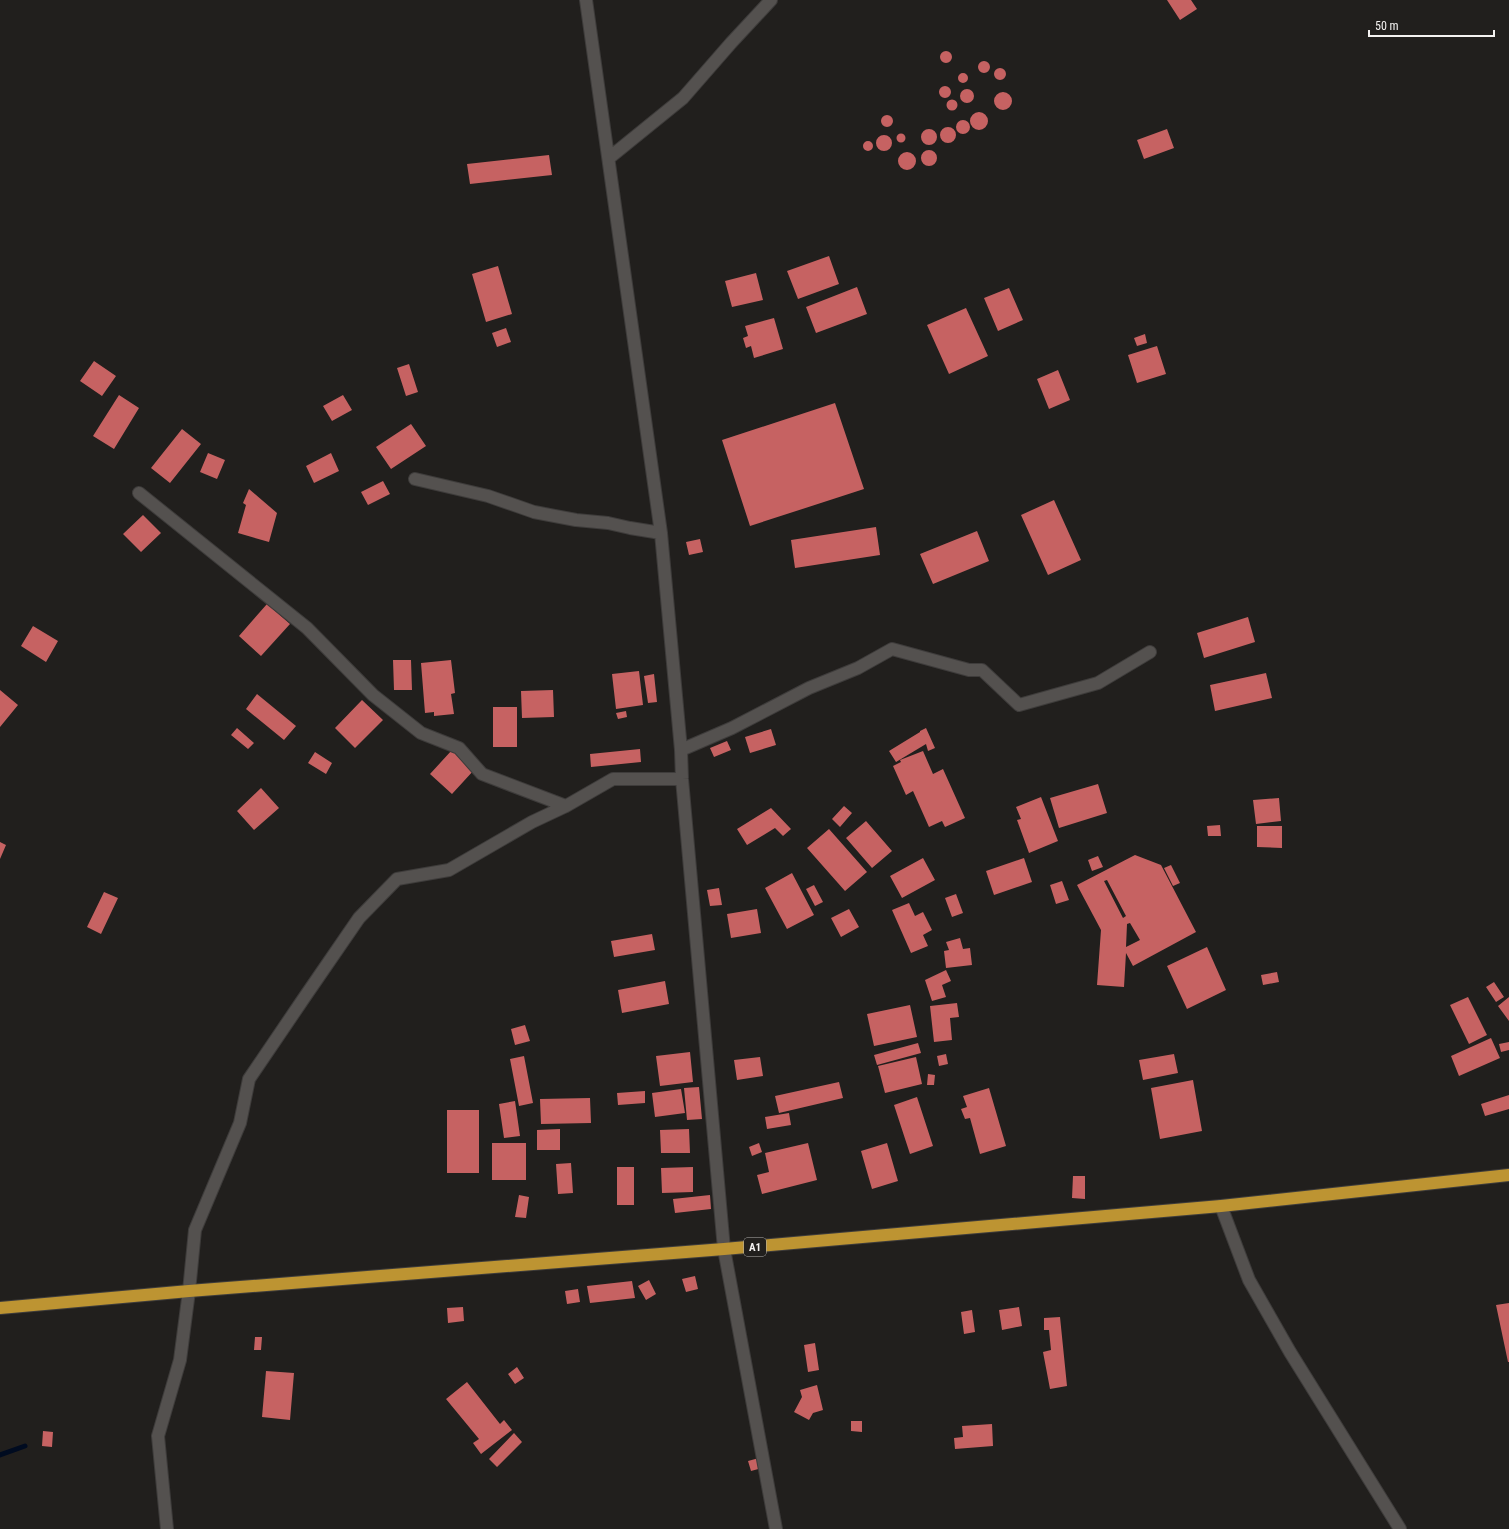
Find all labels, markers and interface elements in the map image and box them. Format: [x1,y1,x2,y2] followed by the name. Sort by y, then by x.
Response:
[1369,12,1494,38] scale bar
[1375,19,1399,33] text: 50 m
[744,1238,766,1256] road number: A1

